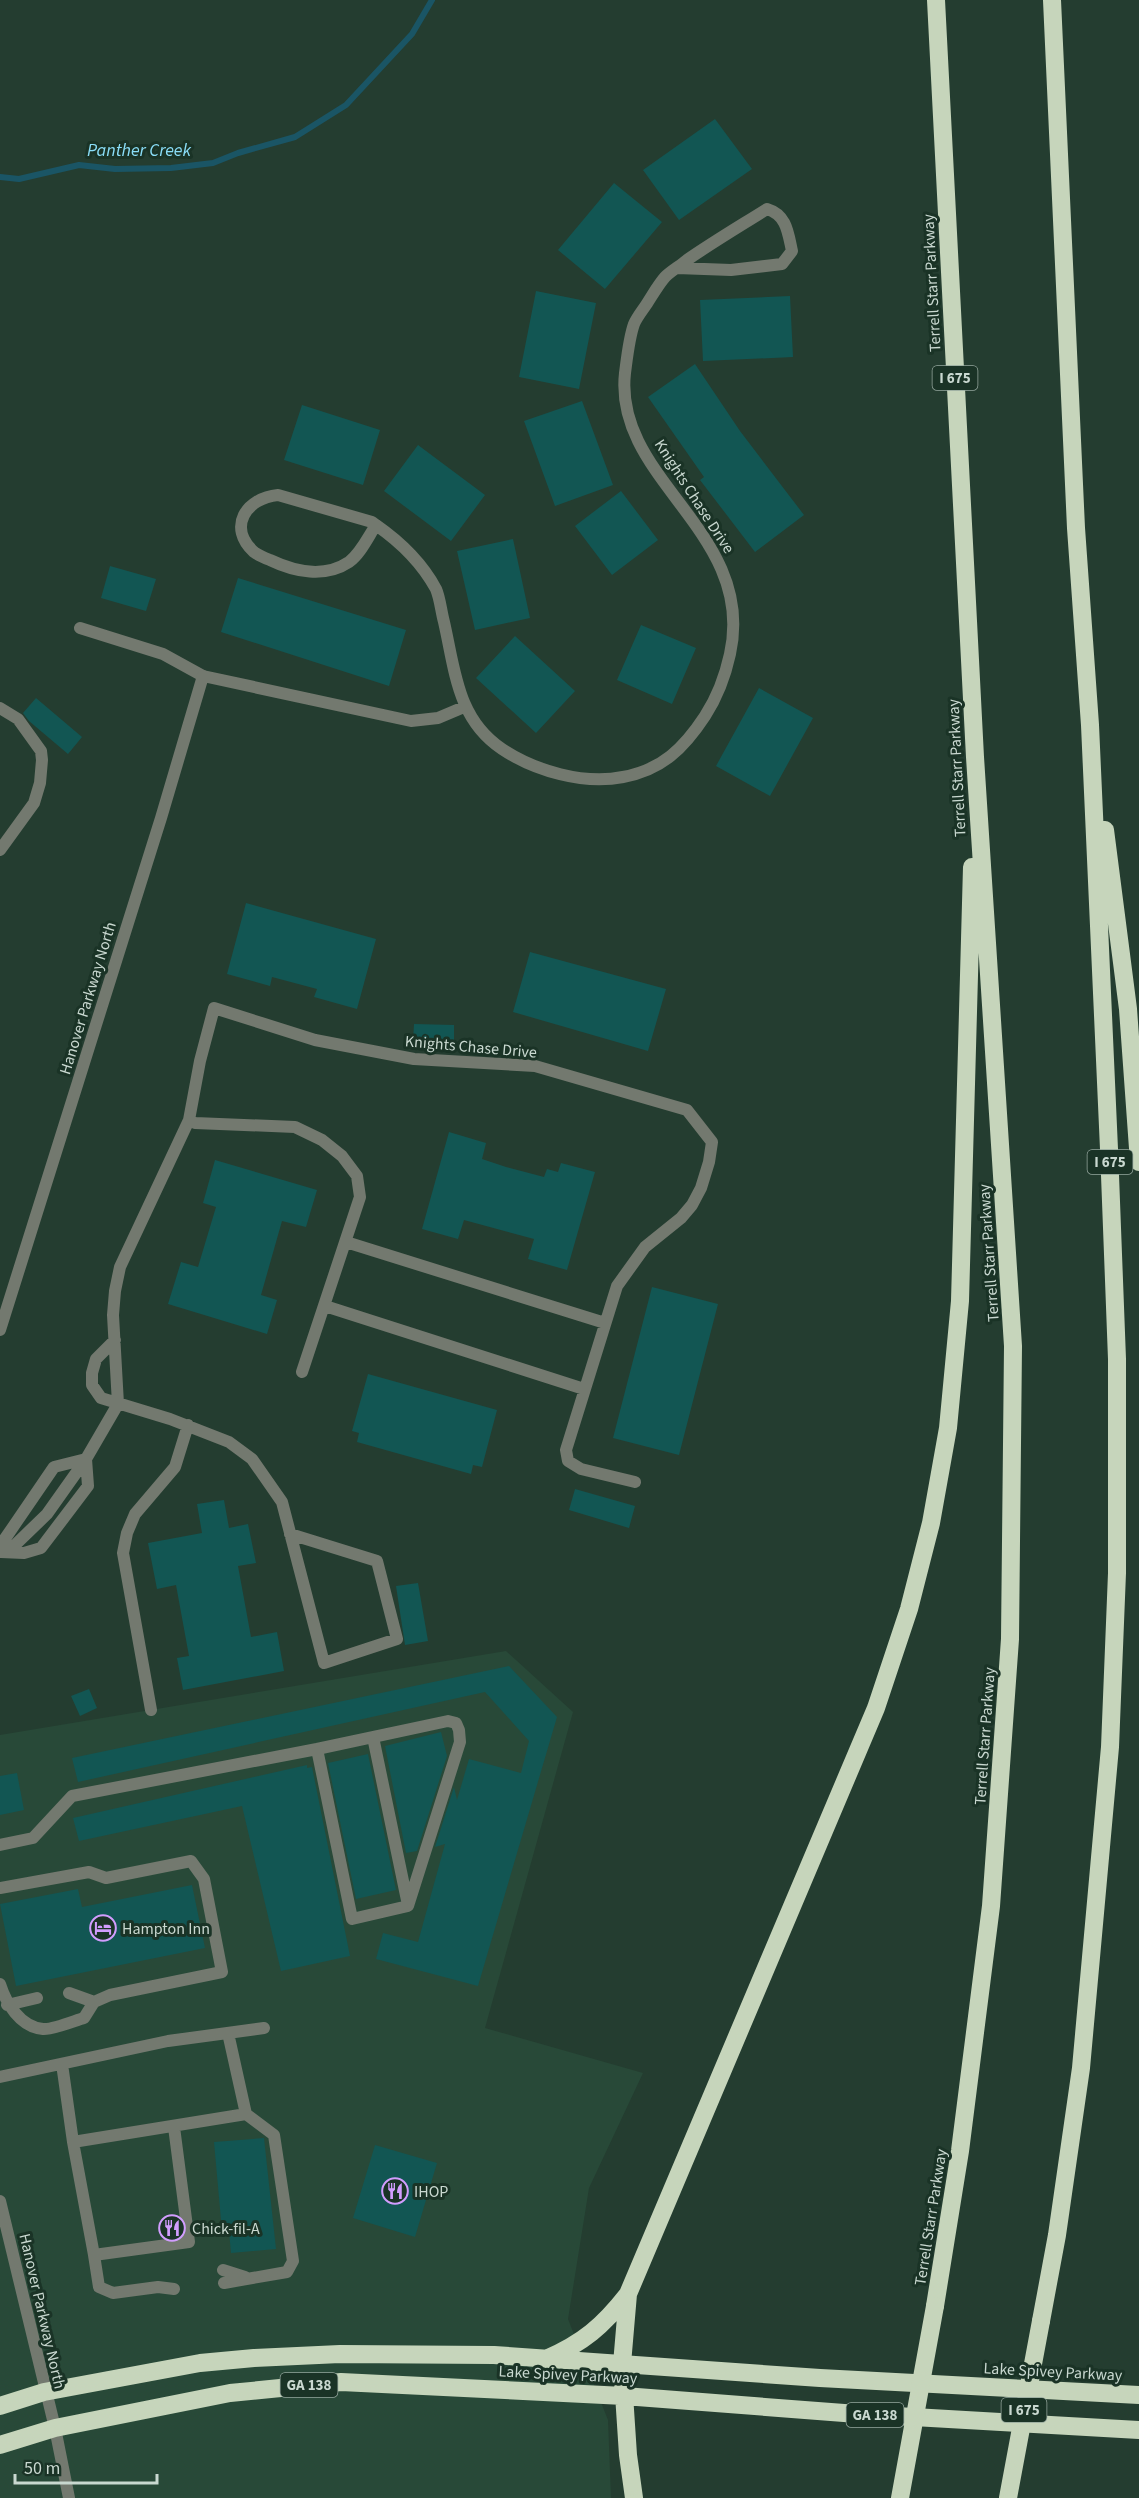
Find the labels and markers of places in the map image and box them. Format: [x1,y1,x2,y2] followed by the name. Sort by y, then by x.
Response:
[88,1913,118,1943] hotel icon: Hampton Inn
[122,1918,210,1940] place label: Hampton Inn
[380,2176,410,2206] restaurant icon: IHOP
[414,2181,448,2203] place label: IHOP
[157,2213,187,2243] restaurant icon: Chick-fil-A
[192,2218,260,2240] place label: Chick-fil-A

